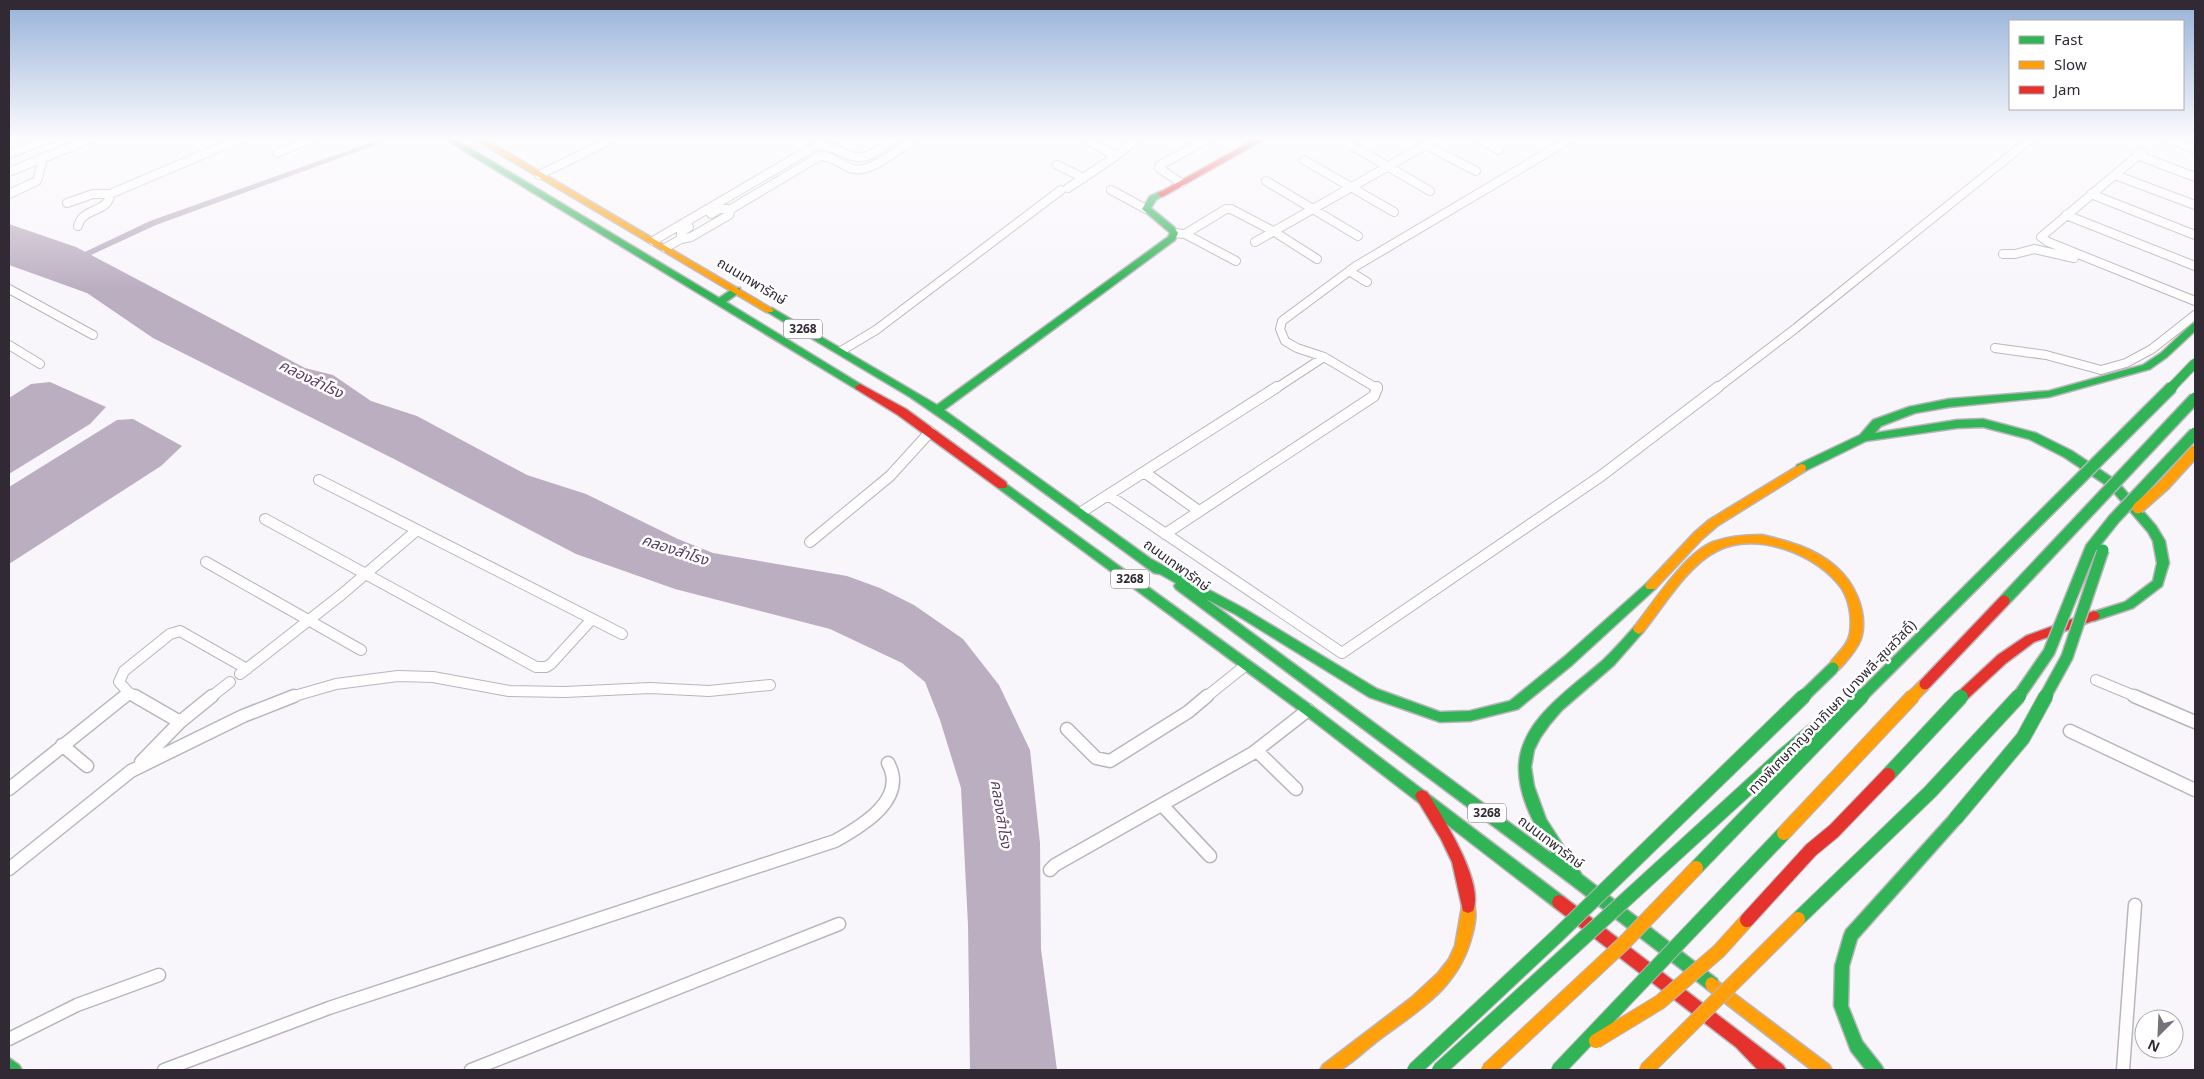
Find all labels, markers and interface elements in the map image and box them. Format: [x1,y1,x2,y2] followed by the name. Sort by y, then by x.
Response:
[2009,20,2184,110] legend
[2054,29,2083,49] text: Fast
[2054,54,2087,74] text: Slow
[2052,79,2081,99] text: Jam
[714,252,791,309] street label: ถนนเทพารักษ์
[784,320,822,338] road number: 3268
[276,354,348,403] water label: คลองสำโรง
[639,529,712,570] water label: คลองสำโรง
[1140,534,1214,595] street label: ถนนเทพารักษ์
[1111,570,1149,588] road number: 3268
[1743,616,1920,798] street label: ทางพิเศษกาญจนาภิเษก (บางพลี-สุขสวัสดิ์)
[987,778,1017,850] water label: คลองสำโรง
[1468,804,1506,822] road number: 3268
[1514,811,1588,873] street label: ถนนเทพารักษ์
[2134,1009,2184,1059] north arrow
[2144,1035,2163,1057] text: N

